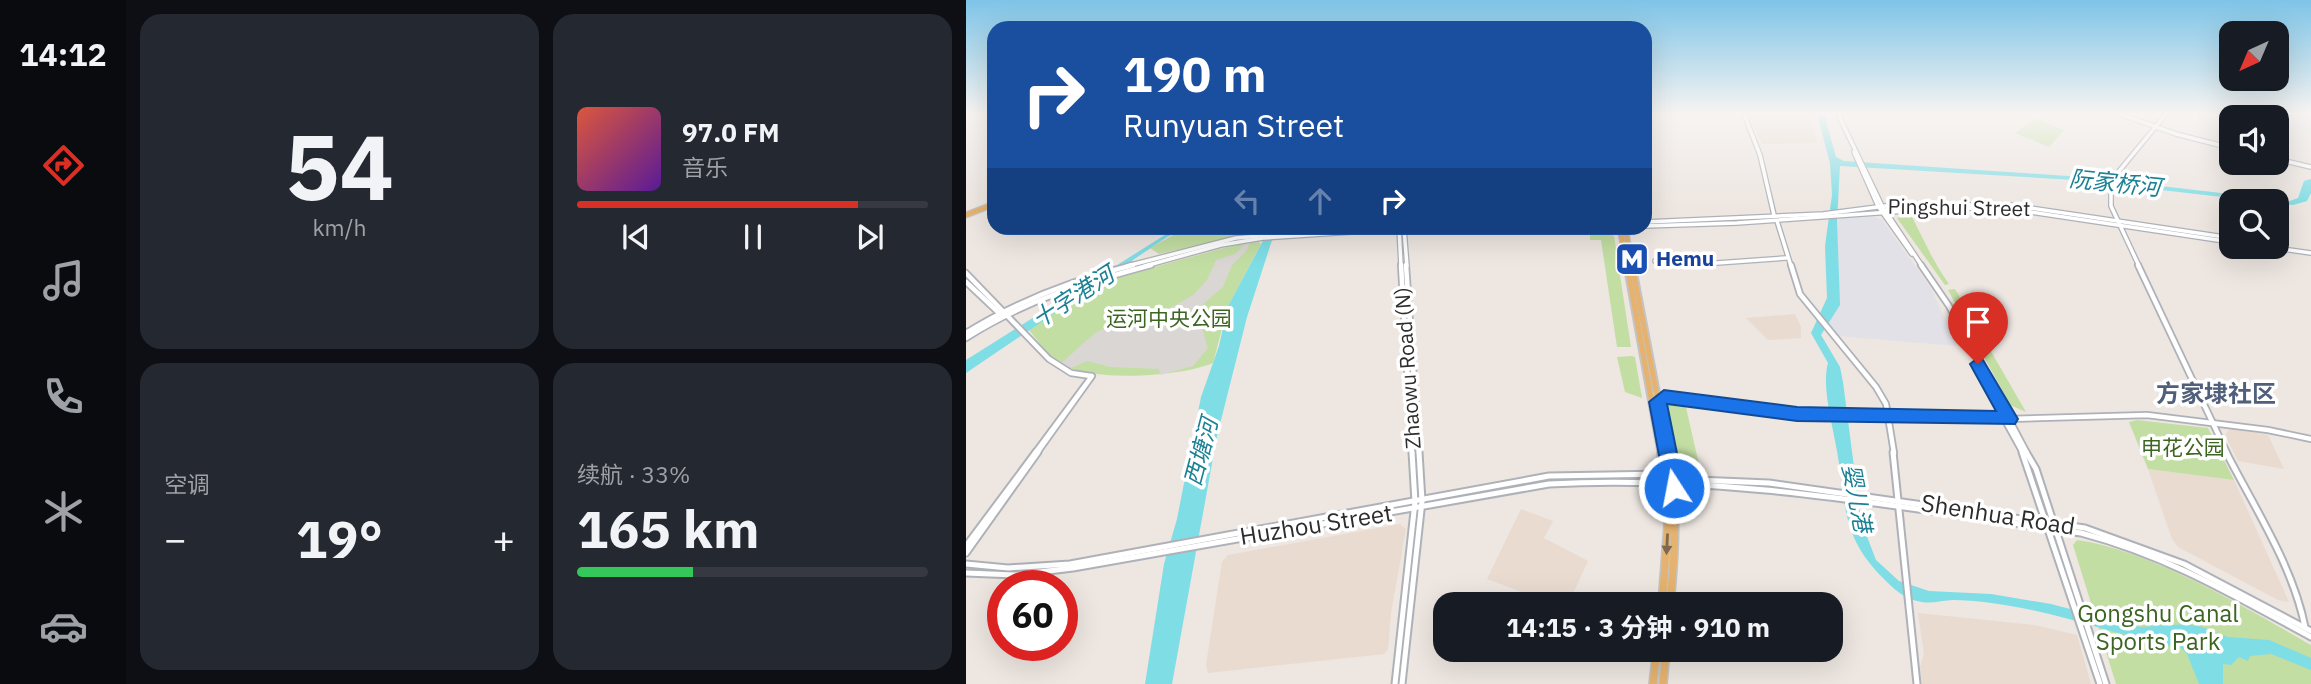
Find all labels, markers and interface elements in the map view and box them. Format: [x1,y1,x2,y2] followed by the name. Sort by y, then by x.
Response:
[2219,21,2289,91] north arrow
[2219,21,2289,259] map controls
[19,33,107,75] text: 14:12
[1123,42,1267,105] text: 190 m
[1008,49,1099,140] icon: right
[1123,104,1344,146] text: Runyuan Street
[2219,105,2289,175] button: sound
[285,107,394,225] text: 54
[682,115,780,149] text: 97.0 FM
[39,141,88,190] icon: directions
[682,152,728,182] text: 音乐
[2068,162,2166,202] water label: 阮家桥河
[1228,182,1266,220] icon: left
[1301,182,1339,220] icon: ahead
[1374,182,1412,220] icon: right
[2219,189,2289,259] button: search
[1887,192,2031,222] street label: Pingshui Street
[312,212,367,242] text: km/h
[617,218,655,256] icon: previous
[734,218,772,256] icon: pause
[851,218,889,256] icon: next
[1613,240,1651,278] metro station icon: Hemu
[1656,244,1714,272] place label: Hemu
[39,256,88,305] icon: music
[1026,256,1123,334] water label: 十字港河
[1387,286,1427,450] street label: Zhaowu Road (N)
[1948,292,2008,364] pin
[1959,303,1997,341] icon: arrive
[1106,304,1232,332] park label: 运河中央公园
[39,372,88,421] icon: phone
[2156,377,2276,409] district label: 方家埭社区
[1177,411,1224,489] water label: 西塘河
[2141,433,2225,461] park label: 申花公园
[1637,451,1711,525] position arrow
[577,459,690,489] text: 续航 · 33%
[1837,461,1880,537] water label: 婴儿港
[164,469,210,499] text: 空调
[1919,486,2077,542] street label: Shenhua Road
[39,487,88,536] icon: climate
[577,495,759,562] text: 165 km
[1237,496,1394,552] street label: Huzhou Street
[296,505,383,572] text: 19°
[164,514,187,563] text: −
[492,514,515,563] text: +
[1661,533,1672,555] one-way arrow
[987,570,1078,661] speed limit sign: 60
[2077,597,2239,657] park label: Gongshu Canal Sports Park
[39,602,88,651] icon: car
[1506,610,1770,644] text: 14:15 · 3 分钟 · 910 m

